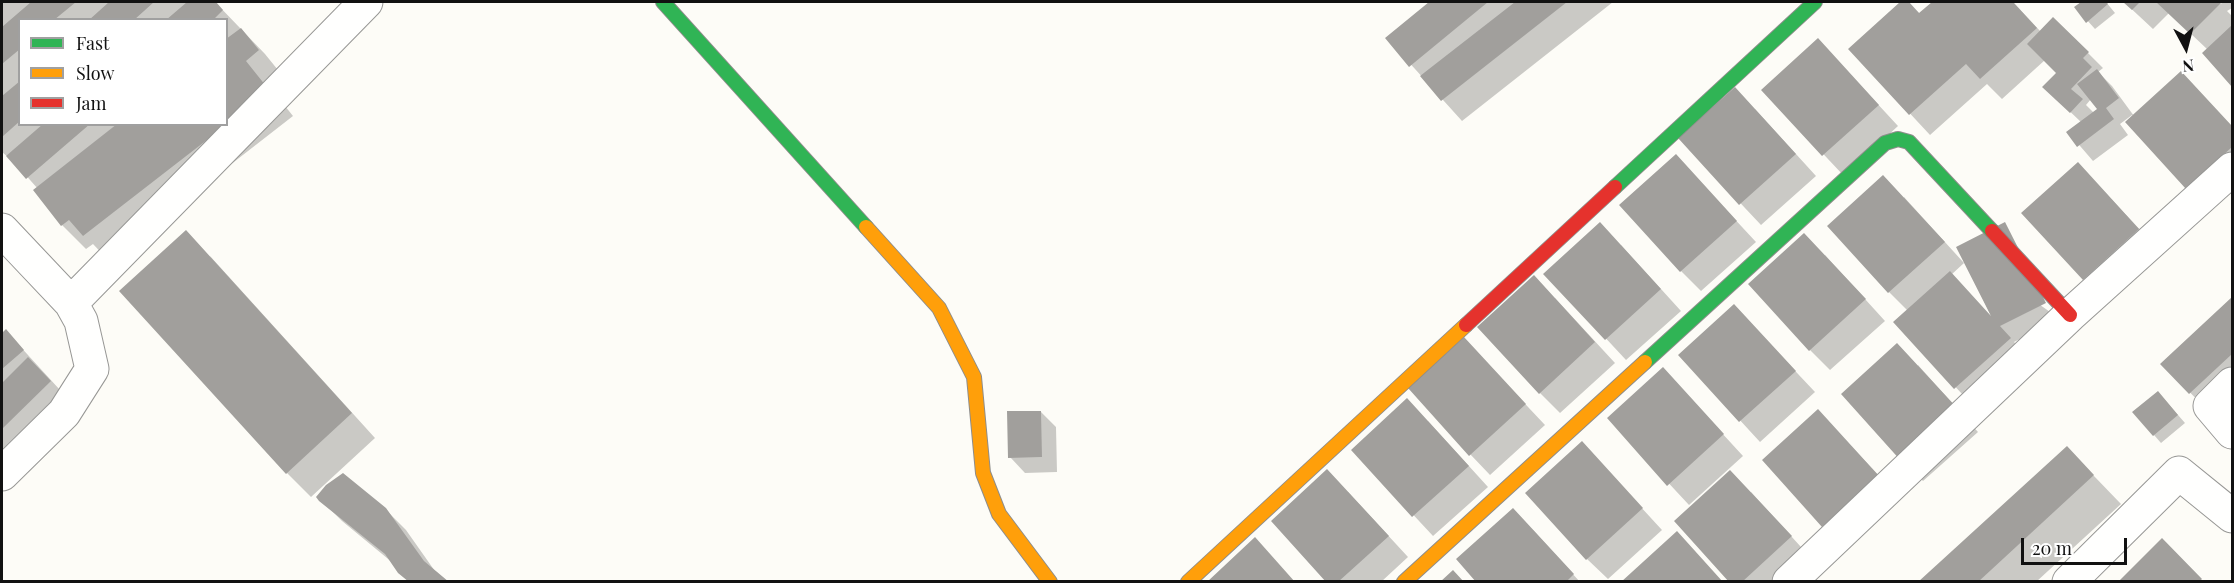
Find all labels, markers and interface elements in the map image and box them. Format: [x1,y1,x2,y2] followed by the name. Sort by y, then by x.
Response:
[18,18,228,126] legend
[2156,18,2216,78] north arrow
[76,31,109,55] text: Fast
[2181,55,2195,77] text: N
[76,61,114,85] text: Slow
[76,91,106,115] text: Jam
[2024,526,2130,564] scale bar
[2032,536,2072,560] text: 20 m

